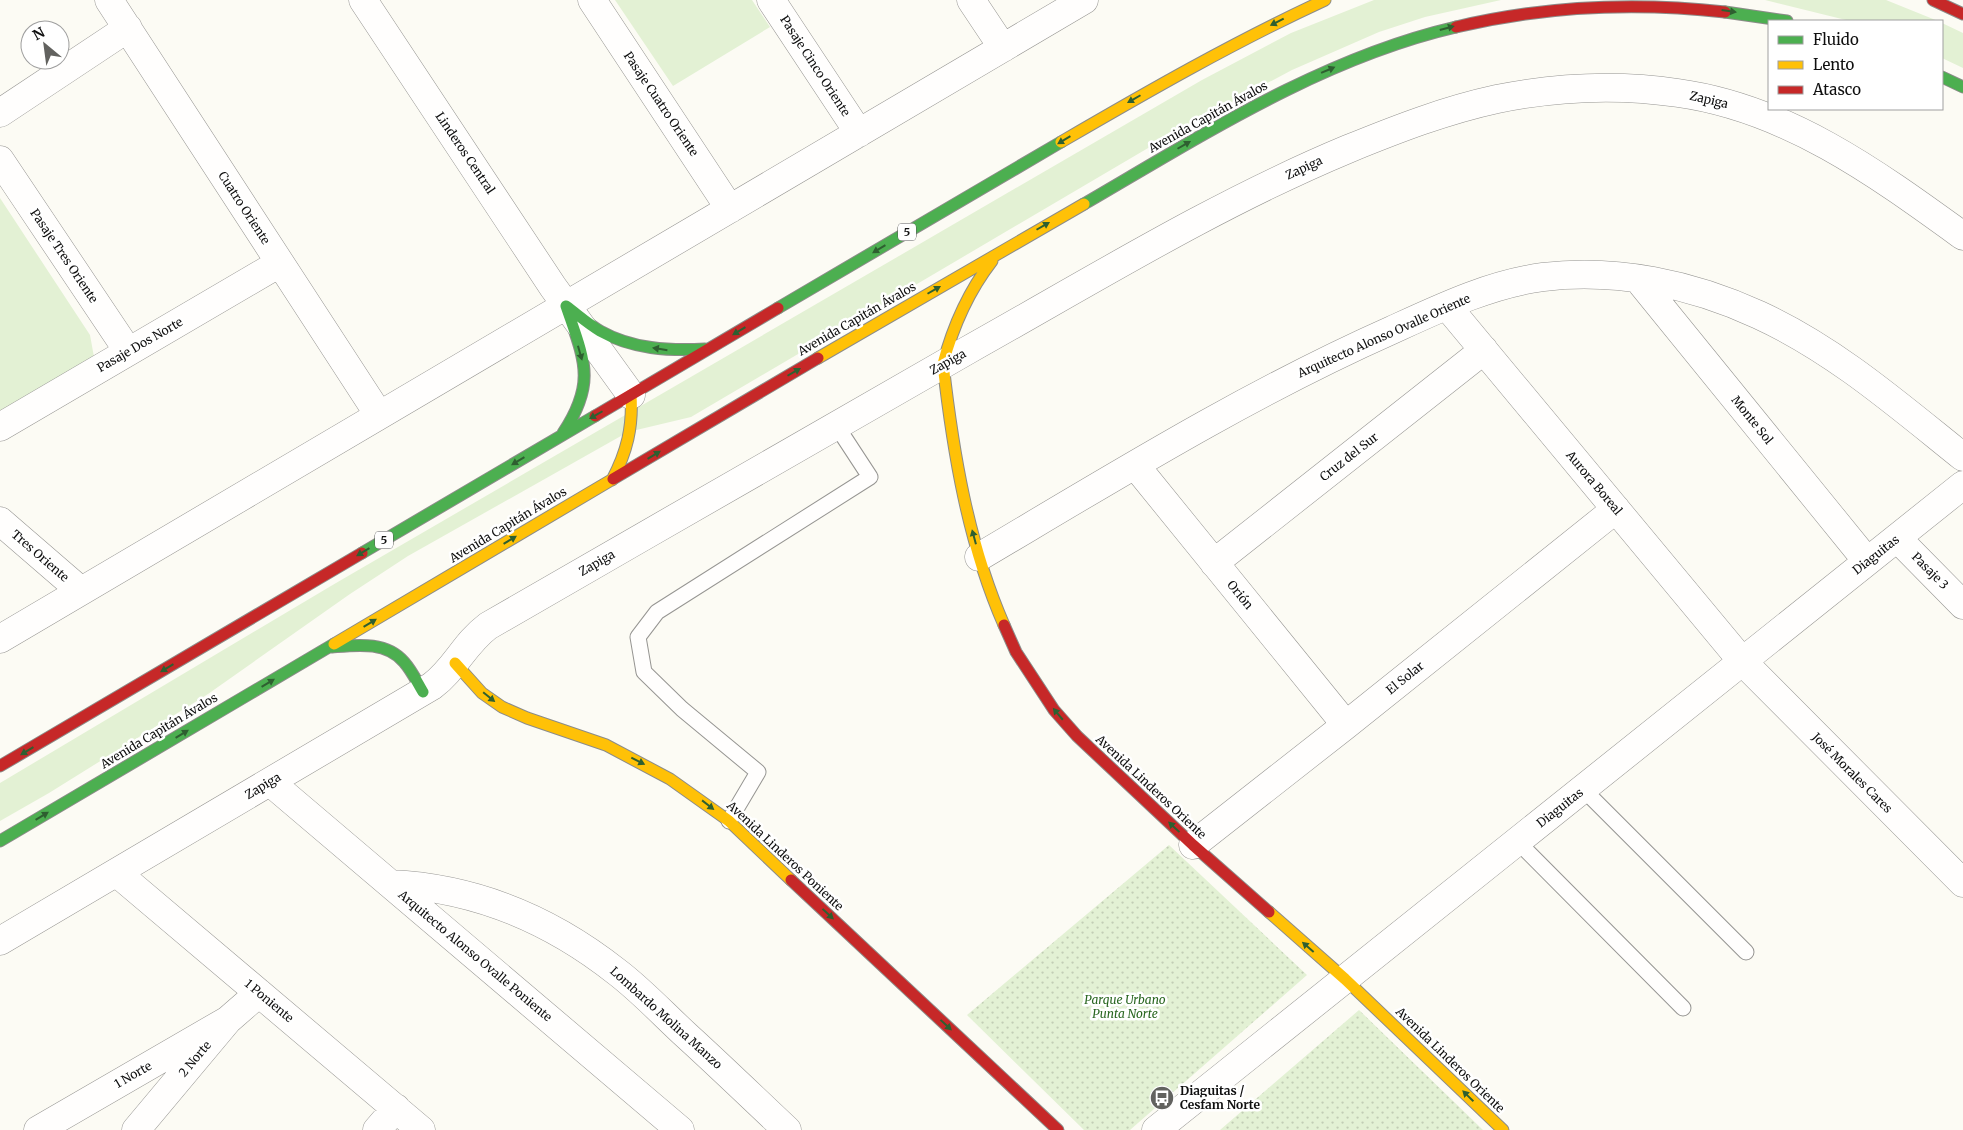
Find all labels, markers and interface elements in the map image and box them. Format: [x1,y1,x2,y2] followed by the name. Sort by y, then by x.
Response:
[1721,7,1737,15] one-way arrow
[777,13,854,119] street label: Pasaje Cinco Oriente
[1270,18,1284,26] one-way arrow
[20,20,70,70] north arrow
[1768,20,1943,110] legend
[29,23,48,44] text: N
[1439,24,1454,32] one-way arrow
[1813,30,1859,49] text: Fluido
[621,49,702,159] street label: Pasaje Cuatro Oriente
[1813,55,1855,74] text: Lento
[1321,66,1335,74] one-way arrow
[1145,78,1270,156] street label: Avenida Capitán Ávalos
[1812,80,1861,99] text: Atasco
[1688,88,1730,111] street label: Zapiga
[1126,95,1141,103] one-way arrow
[432,109,498,197] street label: Linderos Central
[1058,135,1071,144] one-way arrow
[1177,141,1191,150] one-way arrow
[1283,152,1325,183] street label: Zapiga
[215,168,274,247] street label: Cuatro Oriente
[27,206,101,306] street label: Pasaje Tres Oriente
[1037,222,1050,231] one-way arrow
[898,223,916,240] road number: 5
[871,245,886,253] one-way arrow
[794,279,919,359] street label: Avenida Capitán Ávalos
[927,286,940,295] one-way arrow
[1294,291,1473,381] street label: Arquitecto Alonso Ovalle Oriente
[94,314,185,375] street label: Pasaje Dos Norte
[732,327,745,336] one-way arrow
[577,345,585,360] one-way arrow
[652,345,668,353] one-way arrow
[927,345,969,378] street label: Zapiga
[787,368,800,377] one-way arrow
[1728,392,1777,447] street label: Monte Sol
[589,411,602,420] one-way arrow
[1317,429,1381,484] street label: Cruz del Sur
[1563,447,1626,518] street label: Aurora Boreal
[647,450,660,459] one-way arrow
[512,456,525,465] one-way arrow
[446,484,569,566] street label: Avenida Capitán Ávalos
[9,527,72,585] street label: Tres Oriente
[970,529,978,544] one-way arrow
[375,532,393,548] road number: 5
[1849,532,1902,577] street label: Diaguitas
[502,536,517,544] one-way arrow
[576,546,618,579] street label: Zapiga
[357,548,370,557] one-way arrow
[1909,549,1952,592] street label: Pasaje 3
[1224,577,1257,612] street label: Orión
[363,618,376,627] one-way arrow
[1383,658,1427,697] street label: El Solar
[160,664,173,673] one-way arrow
[261,679,274,688] one-way arrow
[97,690,220,772] street label: Avenida Capitán Ávalos
[482,692,495,703] one-way arrow
[1052,707,1063,720] one-way arrow
[175,729,188,738] one-way arrow
[1808,729,1896,816] street label: José Morales Cares
[1092,731,1210,842] street label: Avenida Linderos Oriente
[20,746,33,755] one-way arrow
[631,757,645,765] one-way arrow
[242,769,284,802] street label: Zapiga
[1533,785,1586,830] street label: Diaguitas
[723,797,847,914] street label: Avenida Linderos Poniente
[701,799,714,810] one-way arrow
[35,812,49,821] one-way arrow
[1168,821,1180,833] one-way arrow
[395,886,555,1024] street label: Arquitecto Alonso Ovalle Poniente
[821,908,833,920] one-way arrow
[1302,941,1315,952] one-way arrow
[607,963,725,1072] street label: Lombardo Molina Manzo
[242,976,297,1025] street label: 1 Poniente
[1084,992,1166,1021] park label: Parque Urbano Punta Norte
[1392,1003,1508,1116] street label: Avenida Linderos Oriente
[940,1019,952,1031] one-way arrow
[175,1038,214,1080] street label: 2 Norte
[111,1058,154,1091] street label: 1 Norte
[1180,1083,1260,1112] place label: Diaguitas / Cesfam Norte
[1149,1085,1175,1111] bus stop icon: Diaguitas / Cesfam Norte
[1462,1090,1474,1102] one-way arrow

